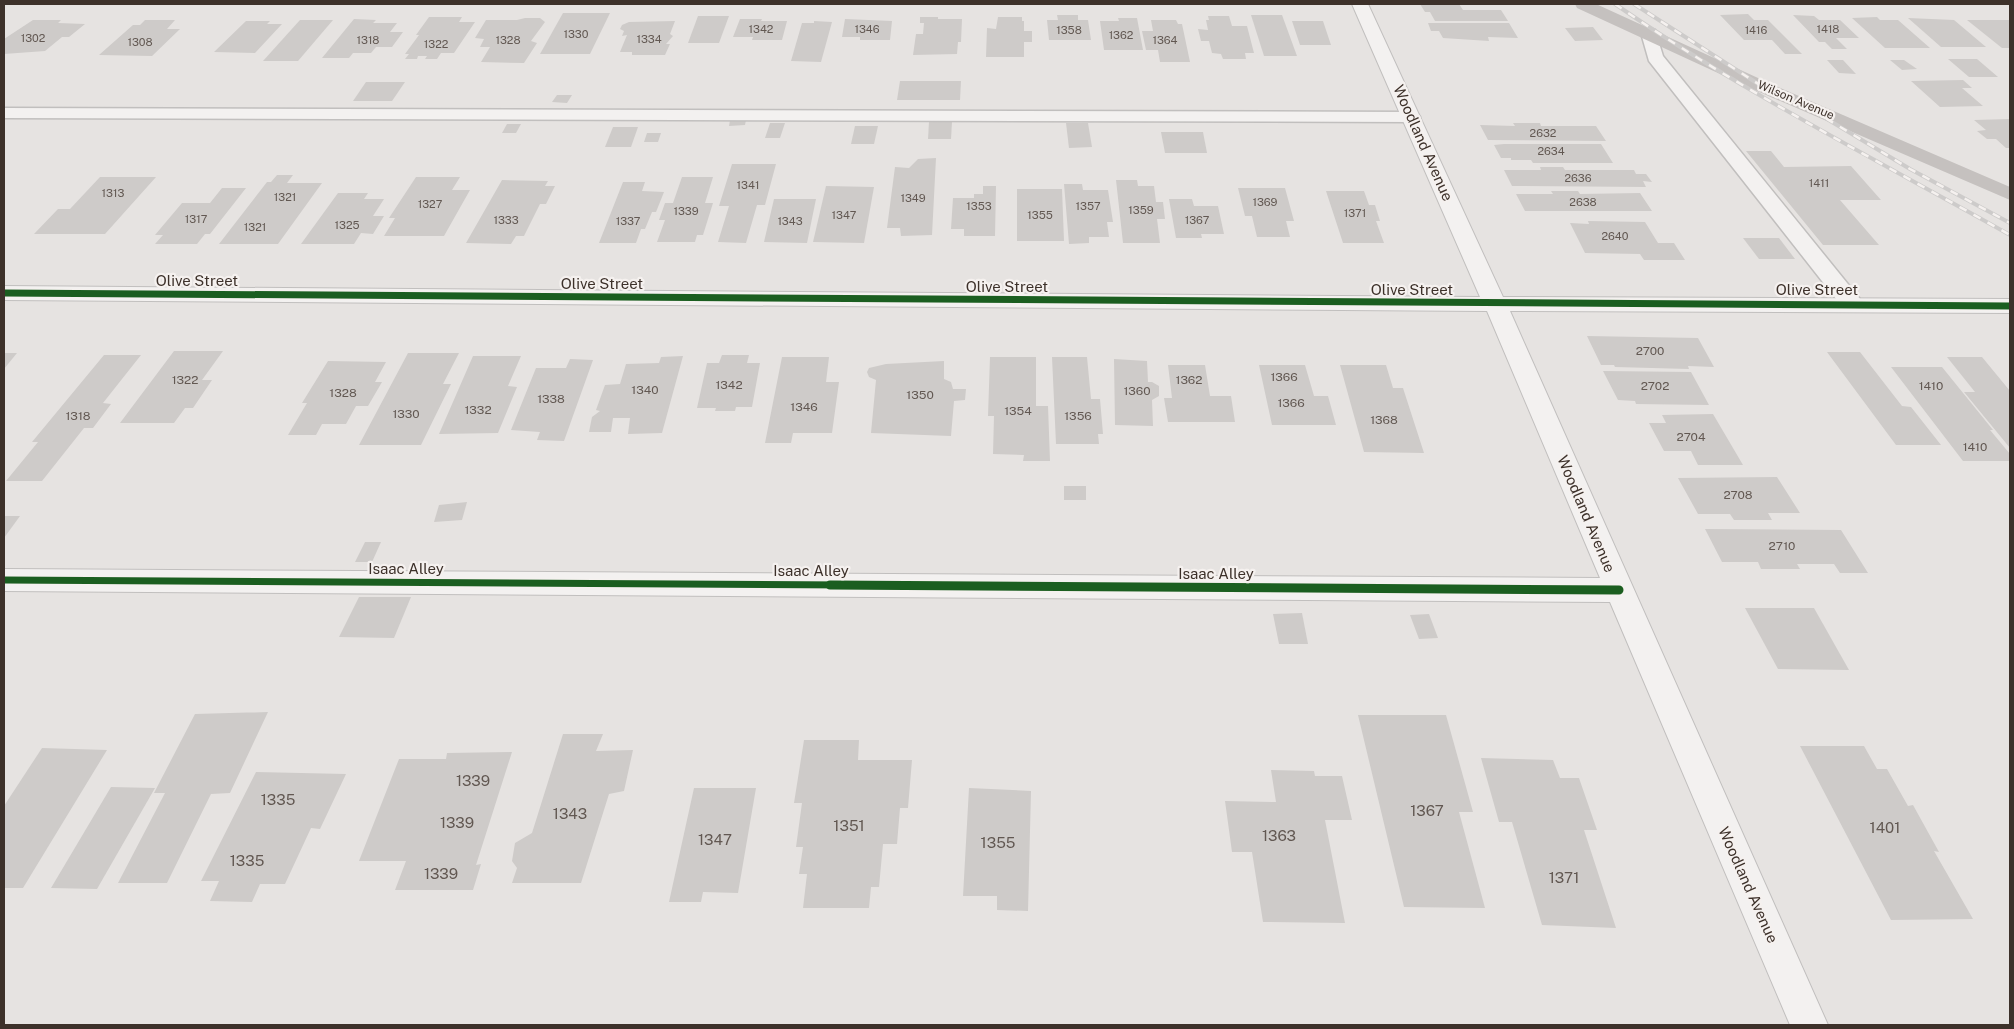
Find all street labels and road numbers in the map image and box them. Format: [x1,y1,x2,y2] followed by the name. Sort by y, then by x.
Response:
[1756,78,1837,123] street label: Wilson Avenue
[1390,82,1457,203] street label: Woodland Avenue
[156,272,238,289] street label: Olive Street
[561,275,643,292] street label: Olive Street
[966,278,1048,295] street label: Olive Street
[1371,281,1453,298] street label: Olive Street
[1776,281,1858,298] street label: Olive Street
[1554,453,1619,575] street label: Woodland Avenue
[368,560,444,577] street label: Isaac Alley
[773,562,849,579] street label: Isaac Alley
[1178,565,1254,582] street label: Isaac Alley
[1715,824,1782,945] street label: Woodland Avenue

